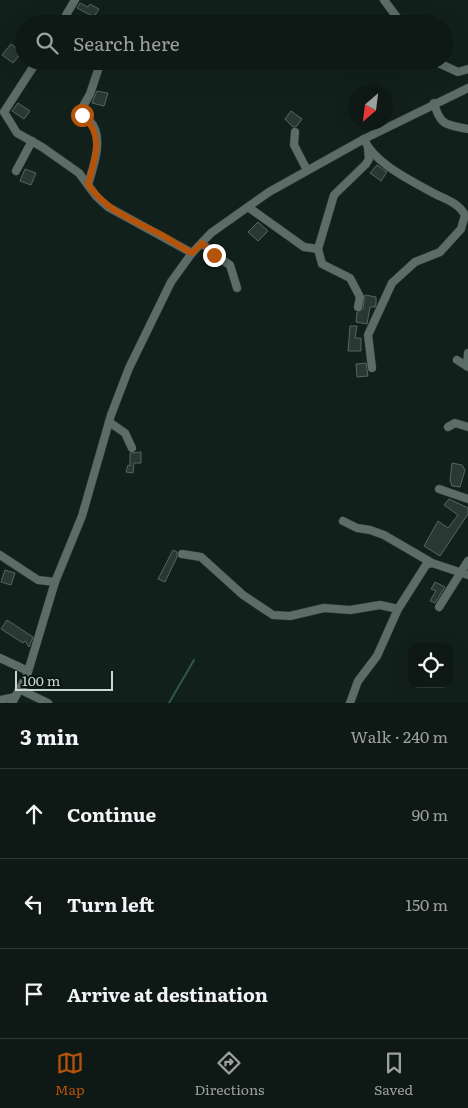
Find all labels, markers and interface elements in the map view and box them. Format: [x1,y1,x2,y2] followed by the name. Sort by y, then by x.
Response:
[15,15,453,70] search box
[33,29,61,57] icon: search
[73,29,180,57] text: Search here
[348,85,393,130] north arrow
[71,104,94,127] route start
[203,244,226,267] route end
[408,643,453,688] map controls
[408,643,453,688] button: locate
[15,668,112,691] scale bar
[22,670,60,690] text: 100 m
[20,720,79,751] text: 3 min
[350,724,448,748] text: Walk · 240 m
[20,800,48,828] icon: ahead
[67,800,156,828] text: Continue
[412,802,448,826] text: 90 m
[20,890,48,918] icon: left
[67,890,154,918] text: Turn left
[405,892,448,916] text: 150 m
[20,980,48,1008] icon: arrive
[67,980,268,1008] text: Arrive at destination
[55,1049,85,1099] tab: Map
[194,1049,264,1099] tab: Directions
[374,1049,413,1099] tab: Saved

